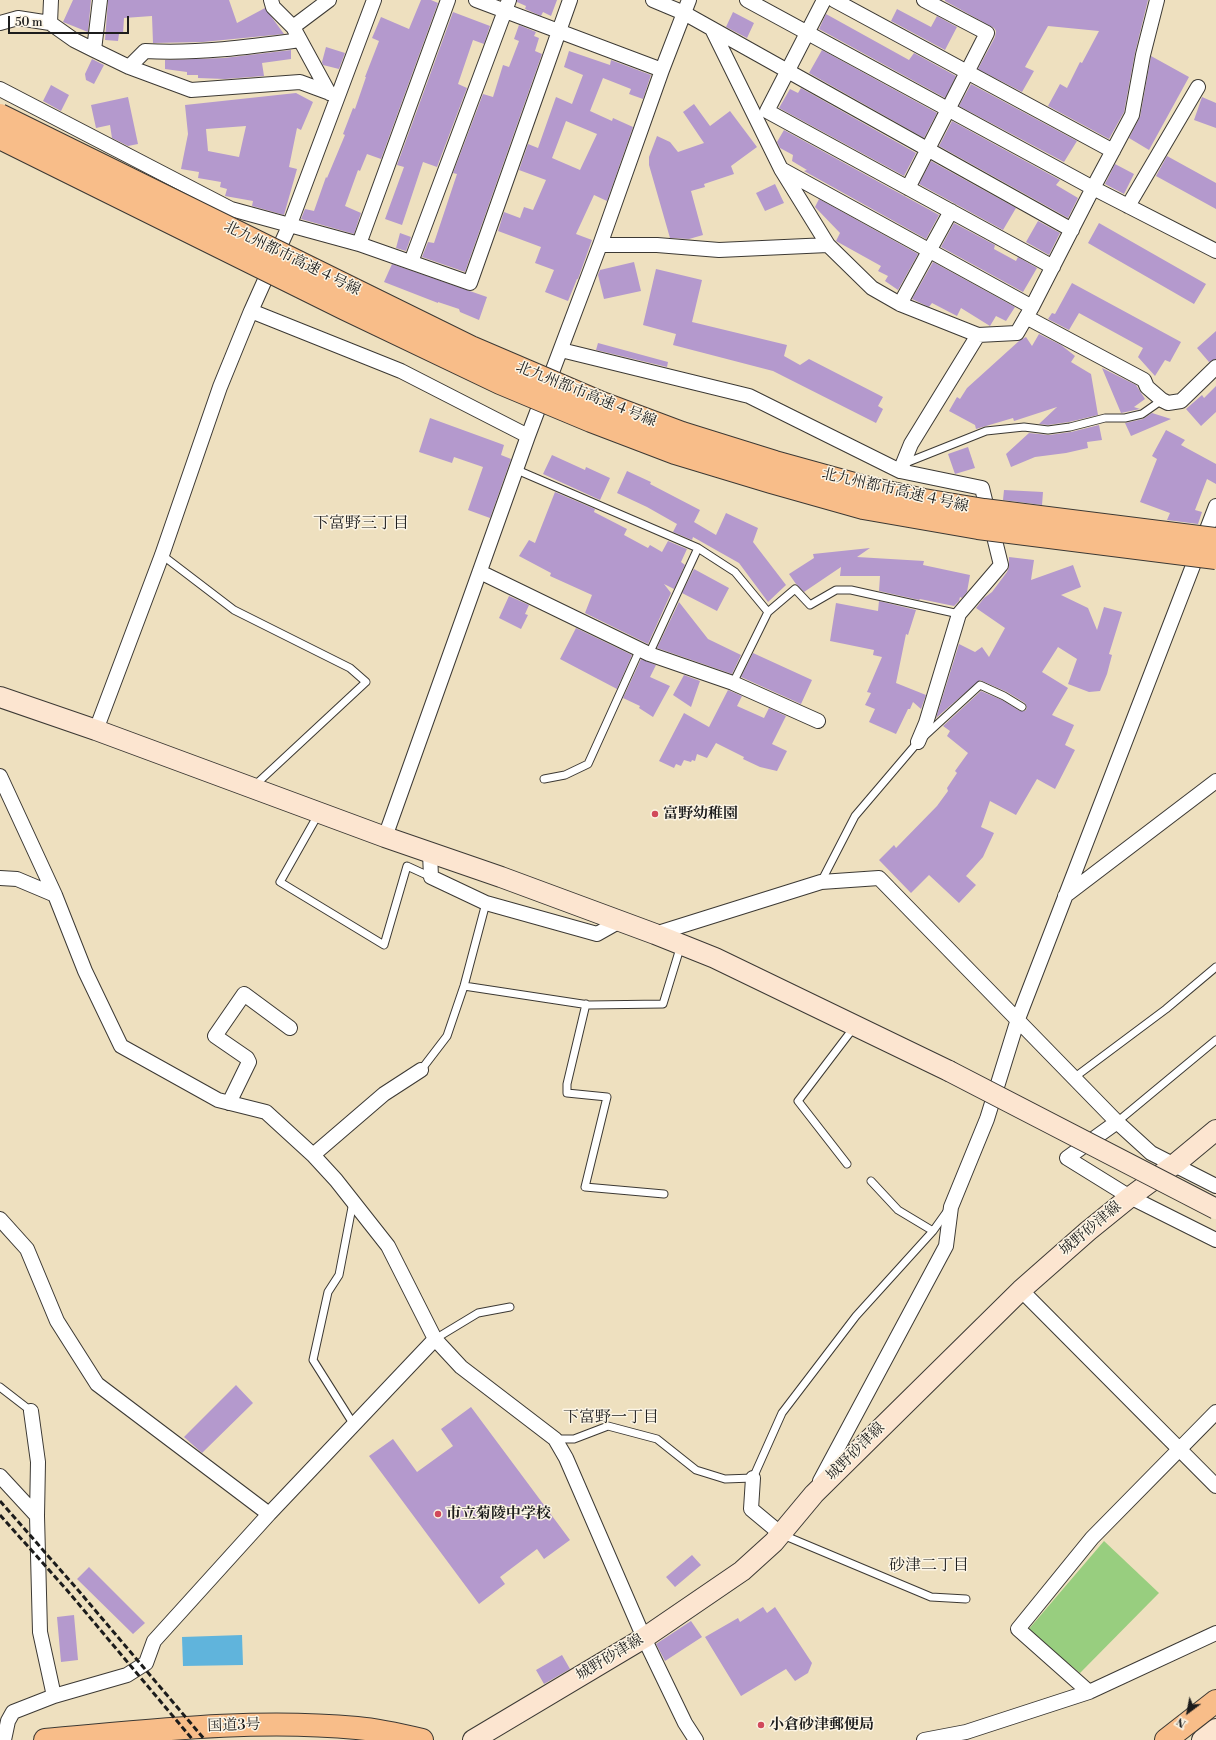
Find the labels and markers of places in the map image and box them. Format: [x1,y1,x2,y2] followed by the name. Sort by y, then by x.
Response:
[663,805,738,823] place label: 富野幼稚園
[650,809,660,819] marker: 富野幼稚園
[446,1505,551,1523] place label: 市立菊陵中学校
[433,1509,443,1519] marker: 市立菊陵中学校
[769,1716,874,1734] place label: 小倉砂津郵便局
[756,1720,766,1730] marker: 小倉砂津郵便局

